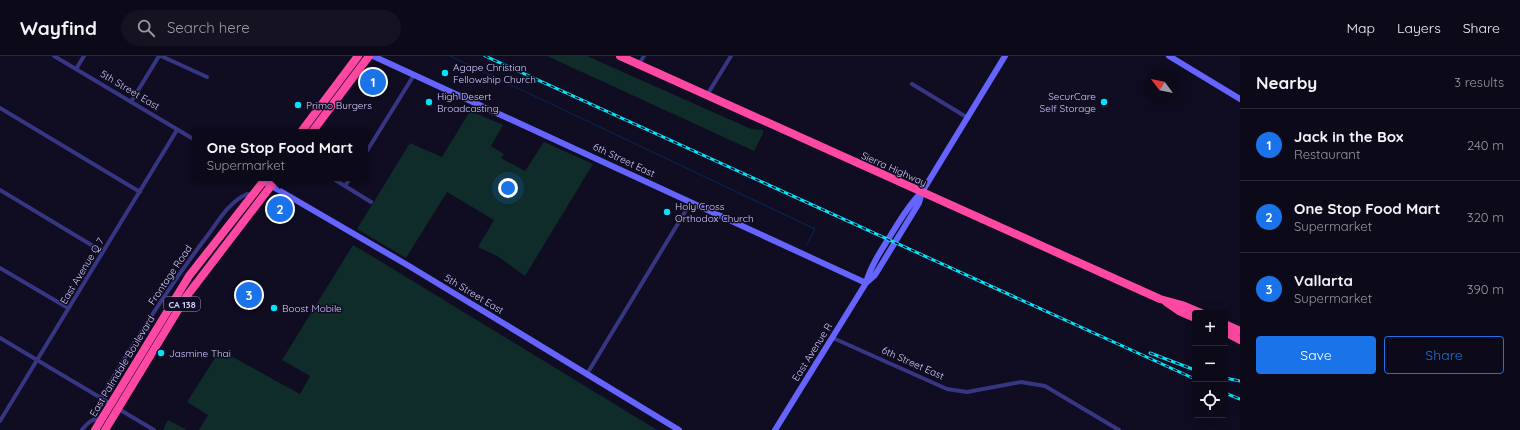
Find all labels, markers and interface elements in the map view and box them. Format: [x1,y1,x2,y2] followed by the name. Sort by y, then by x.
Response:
[121,10,401,46] search box
[20,16,97,40] text: Wayfind
[135,17,157,39] icon: search
[167,18,250,37] text: Search here
[1346,19,1375,37] text: Map
[1397,19,1441,37] text: Layers
[1463,19,1500,37] text: Share
[453,61,536,86] place label: Agape Christian Fellowship Church
[98,67,163,113] street label: 5th Street East
[360,67,386,97] pin: 1
[440,68,450,78] marker: Agape Christian Fellowship Church
[1144,68,1180,104] north arrow
[1256,72,1317,93] text: Nearby
[1454,74,1504,90] text: 3 results
[437,90,499,115] place label: High Desert Broadcasting
[1040,90,1096,115] place label: SecurCare Self Storage
[424,97,434,107] marker: High Desert Broadcasting
[1099,97,1109,107] marker: SecurCare Self Storage
[306,99,372,112] place label: Primo Burgers
[293,100,303,110] marker: Primo Burgers
[1294,127,1403,146] text: Jack in the Box
[192,129,368,181] popup
[1266,137,1272,153] text: 1
[1467,137,1504,153] text: 240 m
[207,138,353,157] text: One Stop Food Mart
[591,140,658,180] street label: 6th Street East
[1294,146,1360,162] text: Restaurant
[859,149,929,189] street label: Sierra Highway
[207,157,285,173] text: Supermarket
[498,178,518,198] your location
[267,194,293,224] pin: 2
[1294,199,1440,218] text: One Stop Food Mart
[675,200,754,225] place label: Holy Cross Orthodox Church
[662,207,672,217] marker: Holy Cross Orthodox Church
[1265,209,1273,225] text: 2
[1467,209,1504,225] text: 320 m
[1294,218,1372,234] text: Supermarket
[57,235,107,307] street label: East Avenue Q 7
[145,242,195,308] street label: Frontage Road
[442,271,507,317] street label: 5th Street East
[1294,271,1353,290] text: Vallarta
[236,280,262,310] pin: 3
[1266,281,1272,297] text: 3
[1467,281,1504,297] text: 390 m
[1294,290,1372,306] text: Supermarket
[164,297,200,311] road number: CA 138
[282,302,342,315] place label: Boost Mobile
[269,303,279,313] marker: Boost Mobile
[1192,310,1228,418] map controls
[1192,310,1228,346] button: +
[87,313,157,419] street label: East Palmdale Boulevard
[789,320,835,384] street label: East Avenue R
[1256,336,1376,374] button: Save
[1384,336,1504,374] button: Share
[880,343,947,383] street label: 6th Street East
[1192,346,1228,382] button: −
[169,347,231,360] place label: Jasmine Thai
[156,348,166,358] marker: Jasmine Thai
[1192,382,1228,418] button: locate

